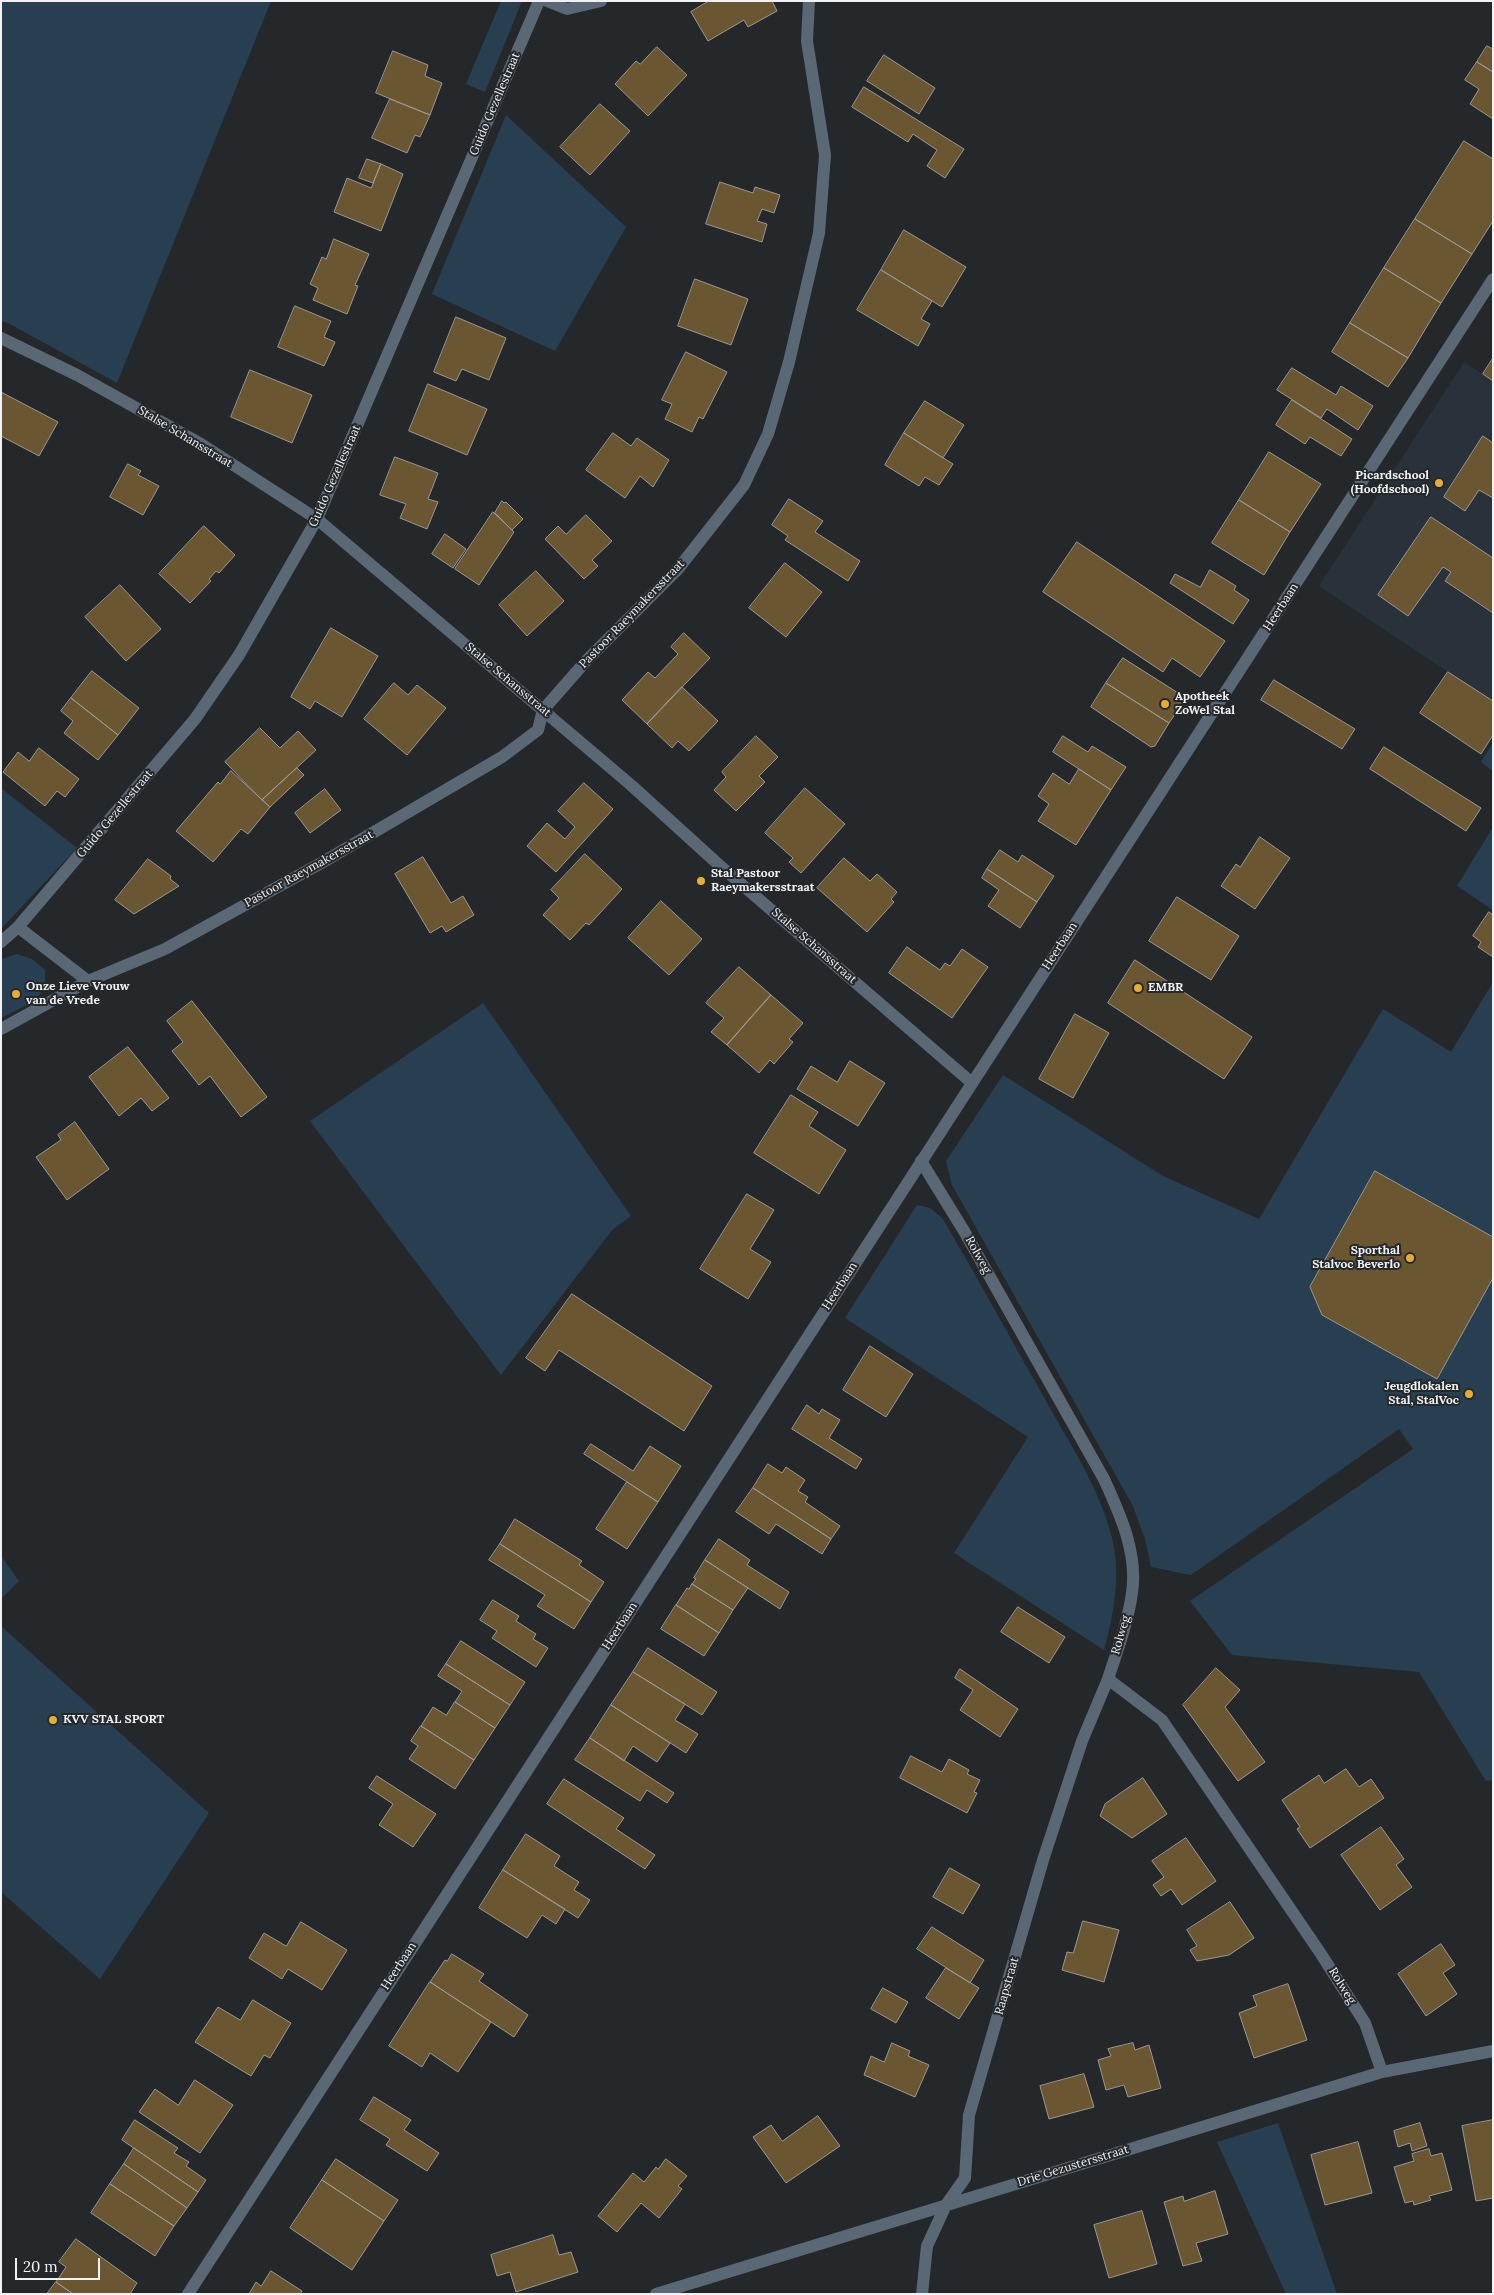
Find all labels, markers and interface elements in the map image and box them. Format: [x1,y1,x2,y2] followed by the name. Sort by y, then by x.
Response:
[467,50,523,158] street label: Guido Gezellestraat
[135,403,235,471] street label: Stalse Schansstraat
[306,423,364,529] street label: Guido Gezellestraat
[1351,469,1429,497] place label: Picardschool (Hoofdschool)
[1433,477,1445,489] marker: Picardschool (Hoofdschool)
[576,557,688,671] street label: Pastoor Raeymakersstraat
[1260,580,1302,634] street label: Heerbaan
[462,640,554,720] street label: Stalse Schansstraat
[1175,690,1235,718] place label: Apotheek ZoWel Stal
[1159,698,1171,710] marker: Apotheek ZoWel Stal
[74,767,156,861] street label: Guido Gezellestraat
[242,827,376,911] street label: Pastoor Raeymakersstraat
[711,867,815,895] place label: Stal Pastoor Raeymakersstraat
[695,875,707,887] marker: Stal Pastoor Raeymakersstraat
[769,905,859,987] street label: Stalse Schansstraat
[1039,919,1081,973] street label: Heerbaan
[26,980,130,1008] place label: Onze Lieve Vrouw van de Vrede
[1148,981,1183,995] place label: EMBR
[1132,982,1144,994] marker: EMBR
[10,988,22,1000] marker: Onze Lieve Vrouw van de Vrede
[962,1234,994,1276] street label: Rolweg
[1312,1244,1400,1272] place label: Sporthal Stalvoc Beverlo
[1404,1252,1416,1264] marker: Sporthal Stalvoc Beverlo
[819,1259,861,1313] street label: Heerbaan
[1385,1380,1459,1408] place label: Jeugdlokalen Stal, StalVoc
[1463,1388,1475,1400] marker: Jeugdlokalen Stal, StalVoc
[599,1599,641,1653] street label: Heerbaan
[1109,1614,1133,1656] street label: Rolweg
[63,1713,164,1727] place label: KVV STAL SPORT
[47,1714,59,1726] marker: KVV STAL SPORT
[378,1939,420,1993] street label: Heerbaan
[992,1955,1022,2017] street label: Raapstraat
[1325,1965,1359,2007] street label: Rolweg
[1016,2142,1130,2190] street label: Drie Gezustersstraat
[18,2248,102,2280] scale bar
[23,2257,58,2276] text: 20 m

